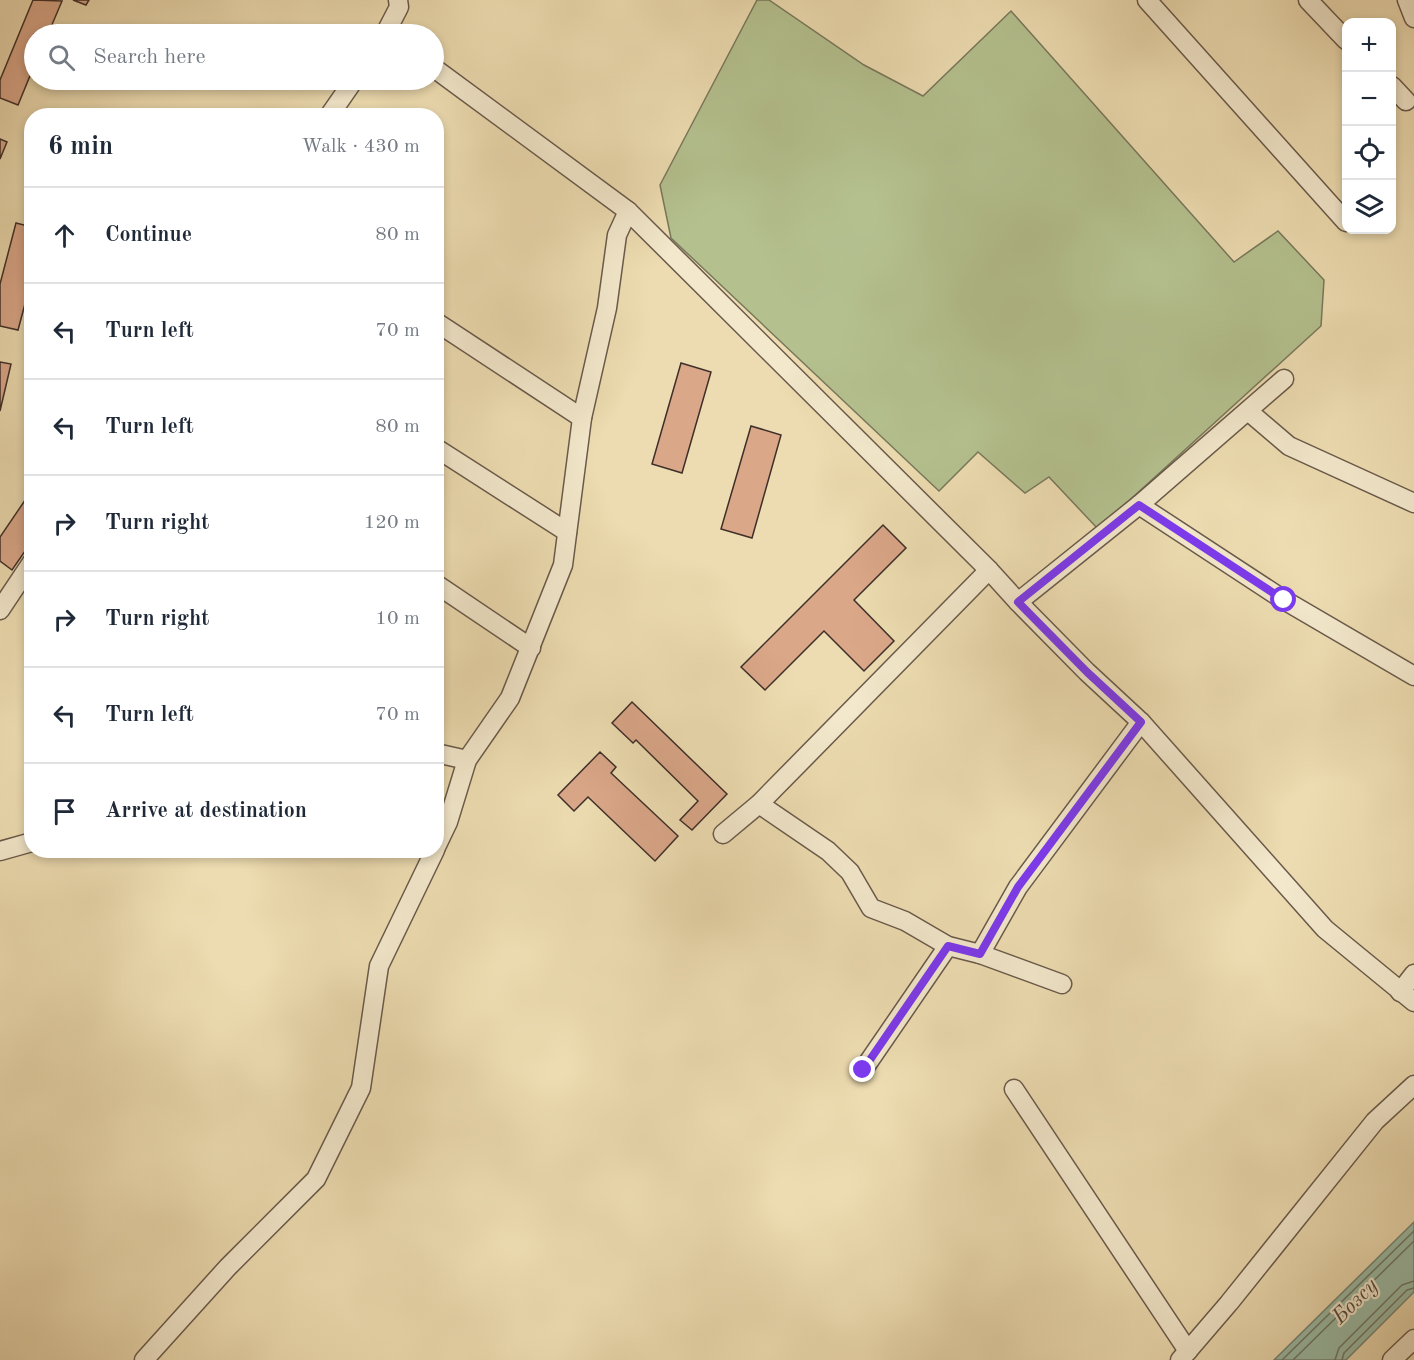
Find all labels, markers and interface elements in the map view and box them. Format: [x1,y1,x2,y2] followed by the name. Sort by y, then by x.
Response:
[1342,18,1396,234] map controls
[1342,18,1396,72] button: +
[24,24,444,90] search box
[45,41,78,74] icon: search
[93,46,206,68] text: Search here
[1342,72,1396,126] button: −
[1342,126,1396,180] button: locate
[48,134,113,160] text: 6 min
[301,137,420,157] text: Walk · 430 m
[1342,180,1396,234] button: layers
[48,219,81,252] icon: ahead
[105,224,192,246] text: Continue
[375,225,420,245] text: 80 m
[48,315,81,348] icon: left
[105,320,194,342] text: Turn left
[375,321,420,341] text: 70 m
[48,411,81,444] icon: left
[105,416,194,438] text: Turn left
[375,417,420,437] text: 80 m
[48,507,81,540] icon: right
[105,512,209,534] text: Turn right
[364,513,420,533] text: 120 m
[1270,586,1296,612] route start
[48,603,81,636] icon: right
[105,608,209,630] text: Turn right
[375,609,420,629] text: 10 m
[48,699,81,732] icon: left
[105,704,194,726] text: Turn left
[375,705,420,725] text: 70 m
[48,795,81,828] icon: arrive
[105,800,307,822] text: Arrive at destination
[849,1056,875,1082] route end
[1328,1274,1383,1329] water label: Бозсу

